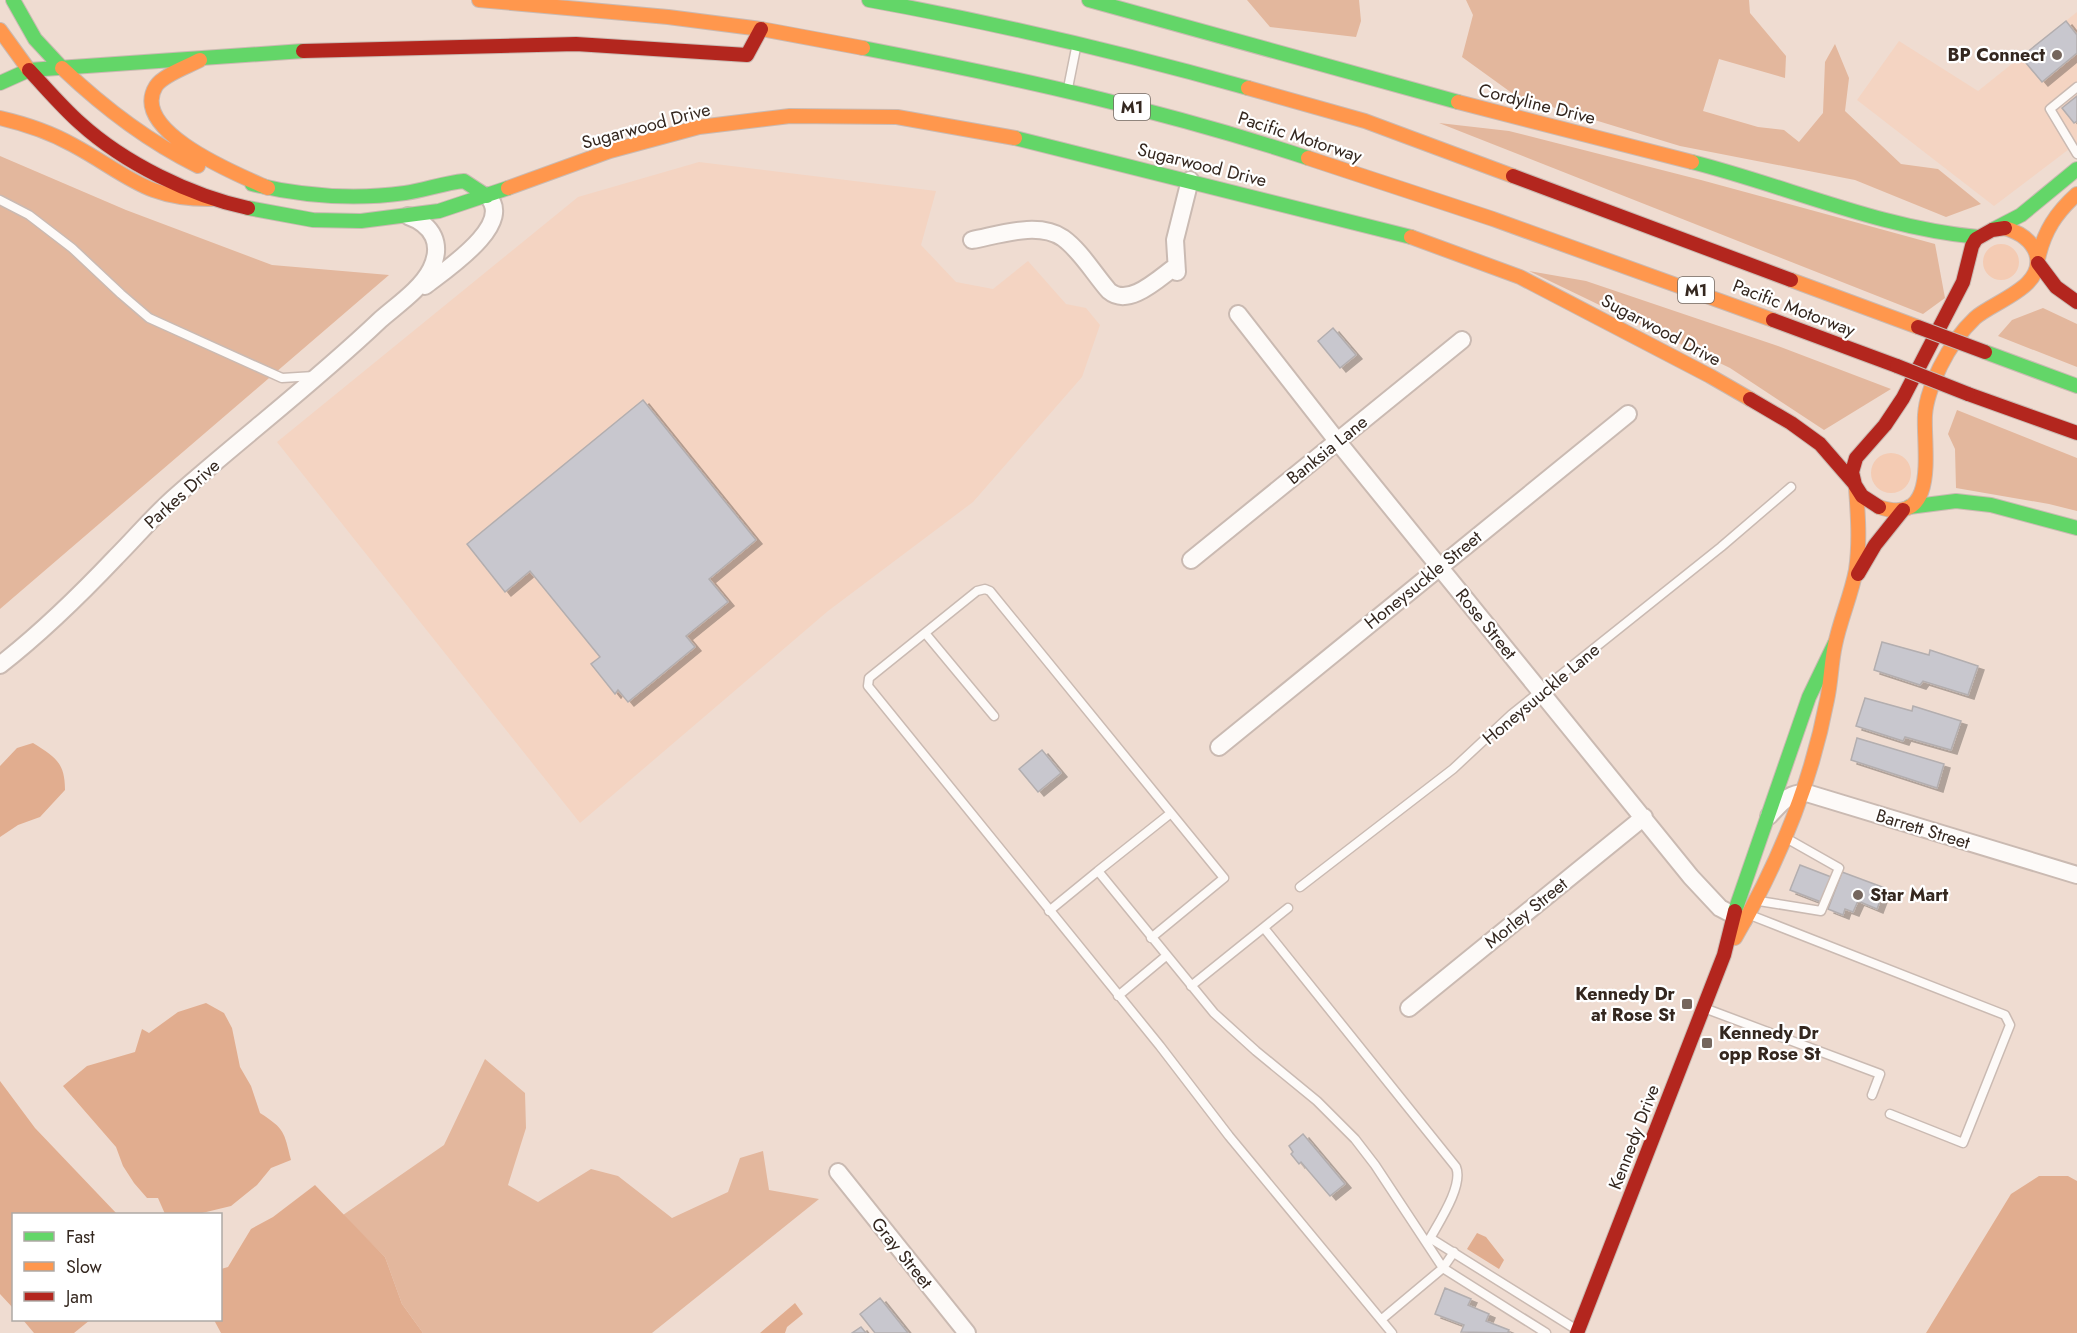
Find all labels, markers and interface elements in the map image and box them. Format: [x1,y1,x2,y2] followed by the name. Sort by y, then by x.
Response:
[1948,42,2045,68] place label: BP Connect
[2050,48,2064,62] marker: BP Connect
[1476,77,1598,131] street label: Cordyline Drive
[1114,94,1150,120] road number: M1
[579,96,713,156] street label: Sugarwood Drive
[1235,105,1365,169] street label: Pacific Motorway
[1135,136,1269,194] street label: Sugarwood Drive
[1729,273,1859,343] street label: Pacific Motorway
[1678,277,1714,303] road number: M1
[1597,287,1725,373] street label: Sugarwood Drive
[1281,409,1373,491] street label: Banksia Lane
[138,453,226,535] street label: Parkes Drive
[1359,524,1488,635] street label: Honeysuckle Street
[1449,583,1523,666] street label: Rose Street
[1477,637,1605,751] street label: Honeysuuckle Lane
[1873,802,1974,856] street label: Barrett Street
[1479,871,1574,955] street label: Morley Street
[1870,882,1949,908] place label: Star Mart
[1851,888,1865,902] marker: Star Mart
[1575,981,1676,1028] place label: Kennedy Dr at Rose St
[1680,997,1694,1011] marker: Kennedy Dr at Rose St
[1719,1020,1821,1067] place label: Kennedy Dr opp Rose St
[1700,1036,1714,1050] marker: Kennedy Dr opp Rose St
[1602,1081,1666,1193] street label: Kennedy Drive
[865,1212,939,1295] street label: Gray Street
[12,1213,222,1321] legend
[66,1224,95,1250] text: Fast
[66,1254,103,1280] text: Slow
[64,1284,93,1310] text: Jam

